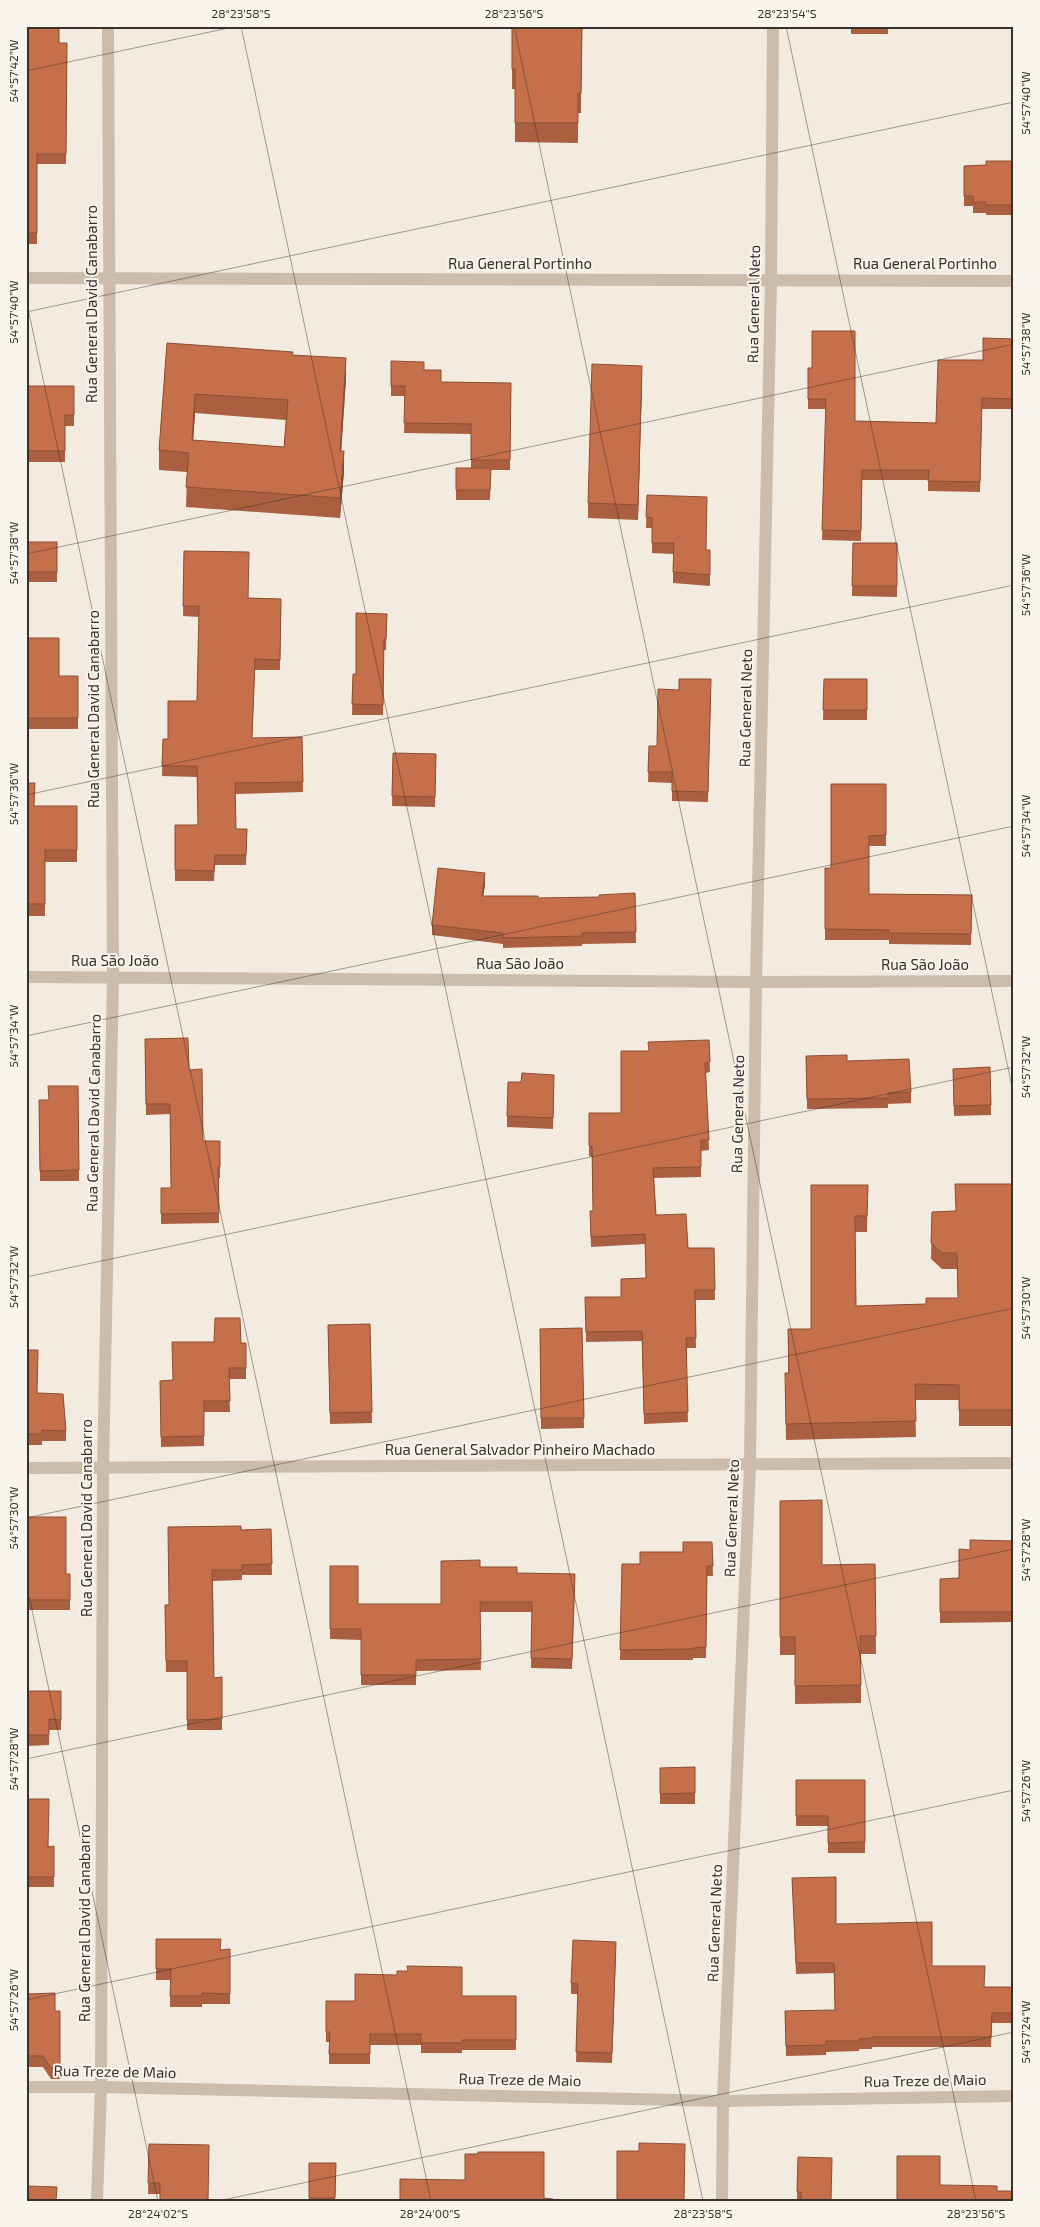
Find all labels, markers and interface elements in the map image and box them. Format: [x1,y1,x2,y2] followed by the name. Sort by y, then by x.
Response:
[212,6,271,20] text: 28°23'58"S
[485,6,544,20] text: 28°23'56"S
[757,6,817,20] text: 28°23'54"S
[6,40,20,102] text: 54°57'42"W
[1018,71,1032,135] text: 54°57'40"W
[82,205,100,403] street label: Rua General David Canabarro
[743,245,763,363] street label: Rua General Neto
[448,254,592,272] street label: Rua General Portinho
[853,254,997,272] street label: Rua General Portinho
[6,280,20,344] text: 54°57'40"W
[1018,313,1032,375] text: 54°57'38"W
[6,522,20,584] text: 54°57'38"W
[1018,554,1032,616] text: 54°57'36"W
[84,610,102,808] street label: Rua General David Canabarro
[735,649,755,767] street label: Rua General Neto
[6,763,20,825] text: 54°57'36"W
[1018,795,1032,857] text: 54°57'34"W
[71,951,159,969] street label: Rua São João
[476,954,564,972] street label: Rua São João
[881,955,969,973] street label: Rua São João
[6,1005,20,1067] text: 54°57'34"W
[82,1014,104,1212] street label: Rua General David Canabarro
[1018,1036,1032,1098] text: 54°57'32"W
[727,1055,747,1173] street label: Rua General Neto
[6,1246,20,1308] text: 54°57'32"W
[1018,1277,1032,1339] text: 54°57'30"W
[77,1419,95,1617] street label: Rua General David Canabarro
[385,1440,655,1458] street label: Rua General Salvador Pinheiro Machado
[720,1459,742,1577] street label: Rua General Neto
[6,1487,20,1549] text: 54°57'30"W
[1018,1519,1032,1581] text: 54°57'28"W
[6,1728,20,1790] text: 54°57'28"W
[1018,1760,1032,1822] text: 54°57'26"W
[75,1824,93,2022] street label: Rua General David Canabarro
[703,1864,725,1982] street label: Rua General Neto
[6,1969,20,2031] text: 54°57'26"W
[1018,2001,1032,2063] text: 54°57'24"W
[53,2061,177,2081] street label: Rua Treze de Maio
[458,2069,582,2089] street label: Rua Treze de Maio
[863,2070,987,2090] street label: Rua Treze de Maio
[128,2206,188,2220] text: 28°24'02"S
[400,2206,460,2220] text: 28°24'00"S
[674,2206,733,2220] text: 28°23'58"S
[947,2206,1006,2220] text: 28°23'56"S

